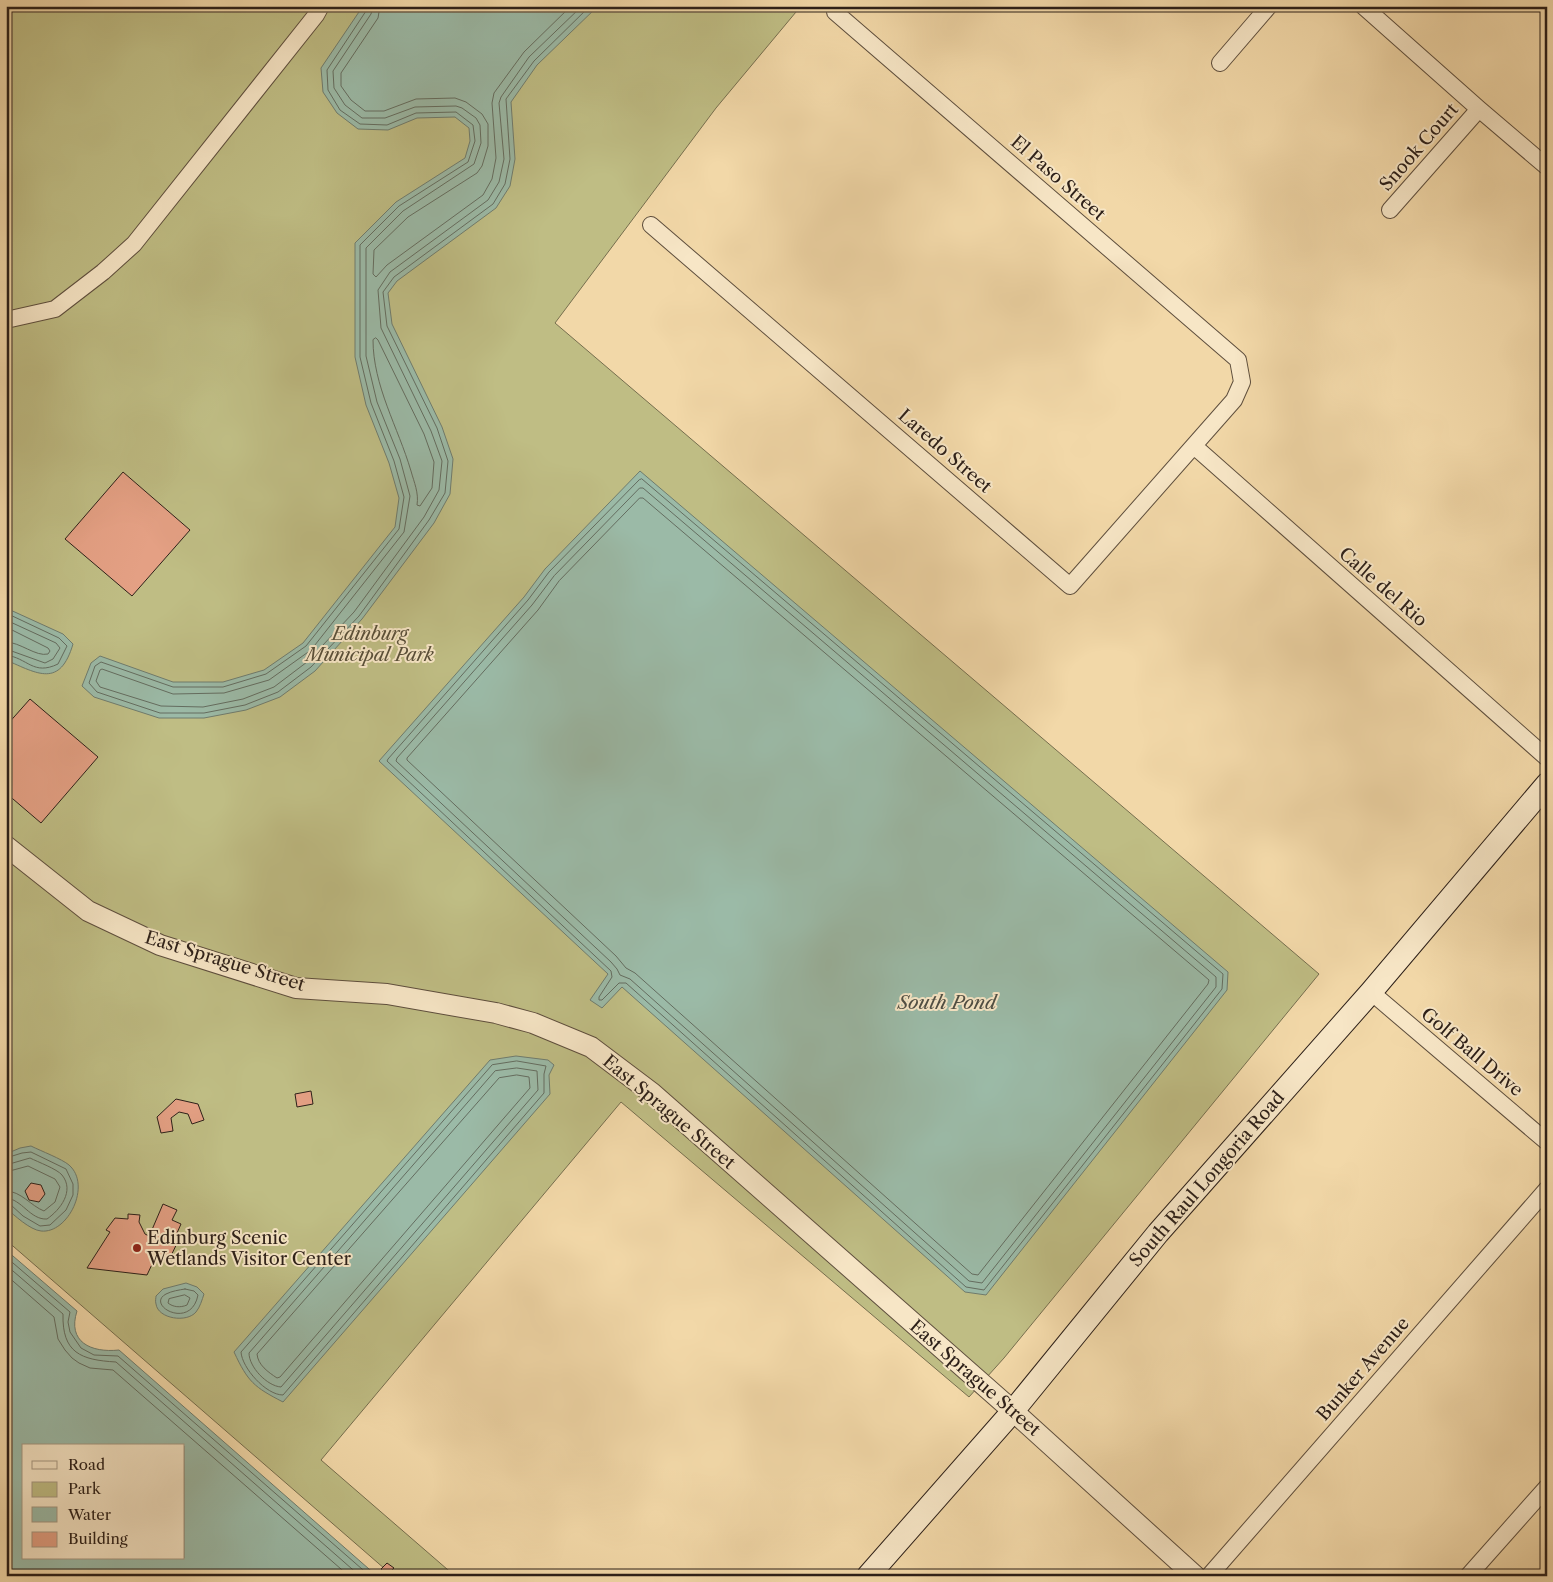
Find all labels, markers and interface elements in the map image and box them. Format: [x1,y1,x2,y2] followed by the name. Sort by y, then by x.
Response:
[1375,98,1463,195] street label: Snook Court
[1006,131,1110,226] street label: El Paso Street
[894,404,997,498] street label: Laredo Street
[1334,543,1432,631] street label: Calle del Rio
[304,623,435,666] park label: Edinburg Municipal Park
[142,926,308,996] street label: East Sprague Street
[897,991,998,1014] water label: South Pond
[1417,1003,1527,1101] street label: Golf Ball Drive
[598,1050,740,1174] street label: East Sprague Street
[1125,1087,1289,1271] street label: South Raul Longoria Road
[146,1227,352,1270] place label: Edinburg Scenic Wetlands Visitor Center
[131,1242,143,1254] marker: Edinburg Scenic Wetlands Visitor Center
[1312,1313,1414,1425] street label: Bunker Avenue
[905,1315,1045,1441] street label: East Sprague Street
[22,1444,185,1560] legend
[68,1455,105,1474] text: Road
[68,1479,102,1498] text: Park
[67,1505,112,1524] text: Water
[68,1529,128,1548] text: Building

